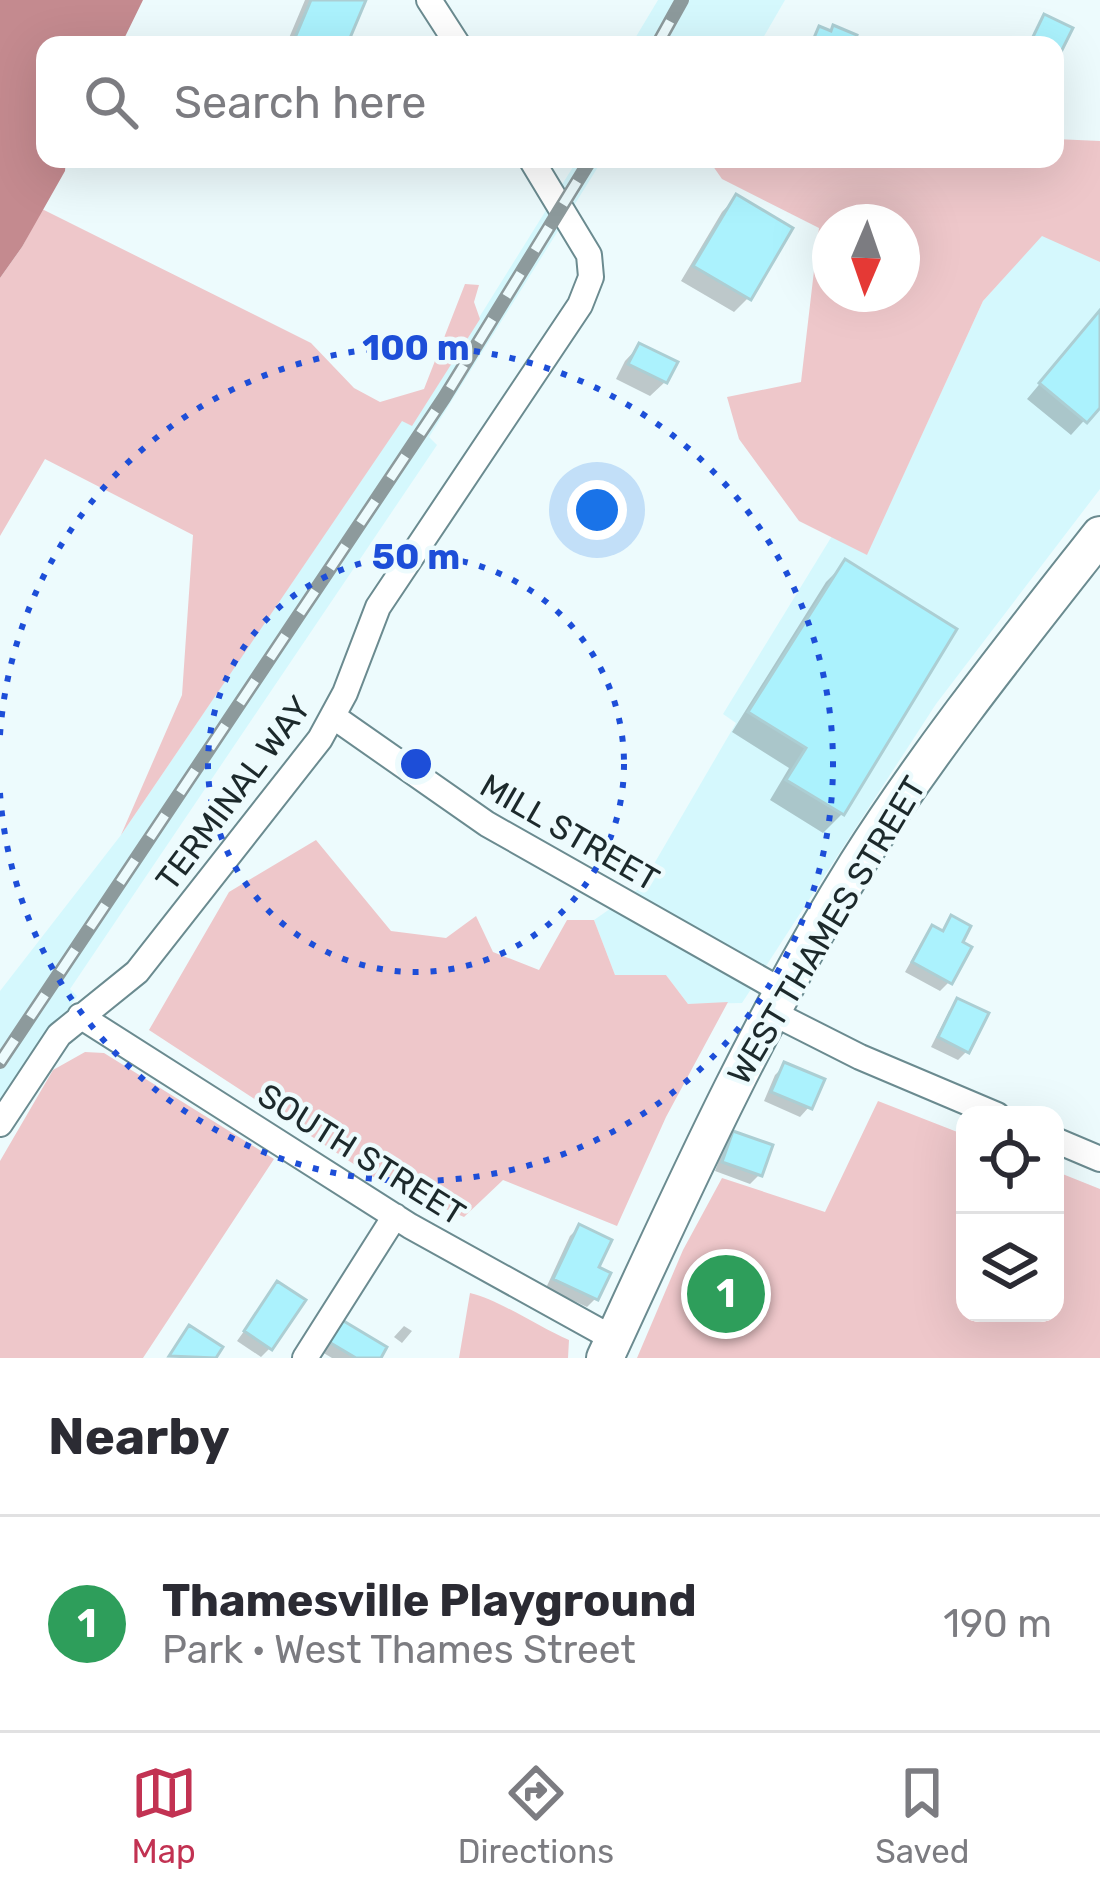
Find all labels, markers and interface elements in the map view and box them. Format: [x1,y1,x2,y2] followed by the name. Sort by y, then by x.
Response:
[36,36,1064,168] search box
[78,69,144,135] icon: search
[174,76,426,129] text: Search here
[812,204,920,312] north arrow
[362,326,470,369] text: 100 m
[567,480,627,540] your location
[372,535,460,578] text: 50 m
[148,689,319,898] street label: TERMINAL WAY
[395,743,437,785] centre of rings
[474,766,666,899] street label: MILL STREET
[719,769,934,1091] street label: WEST THAMES STREET
[251,1075,473,1234] street label: SOUTH STREET
[956,1106,1064,1322] map controls
[956,1106,1064,1214] button: locate
[956,1214,1064,1322] button: layers
[687,1249,765,1339] pin: 1
[48,1406,230,1467] text: Nearby
[162,1574,697,1627] text: Thamesville Playground
[77,1601,97,1647] text: 1
[943,1601,1052,1647] text: 190 m
[162,1627,636,1673] text: Park · West Thames Street
[131,1760,197,1871] tab: Map
[458,1760,614,1871] tab: Directions
[875,1760,969,1871] tab: Saved

